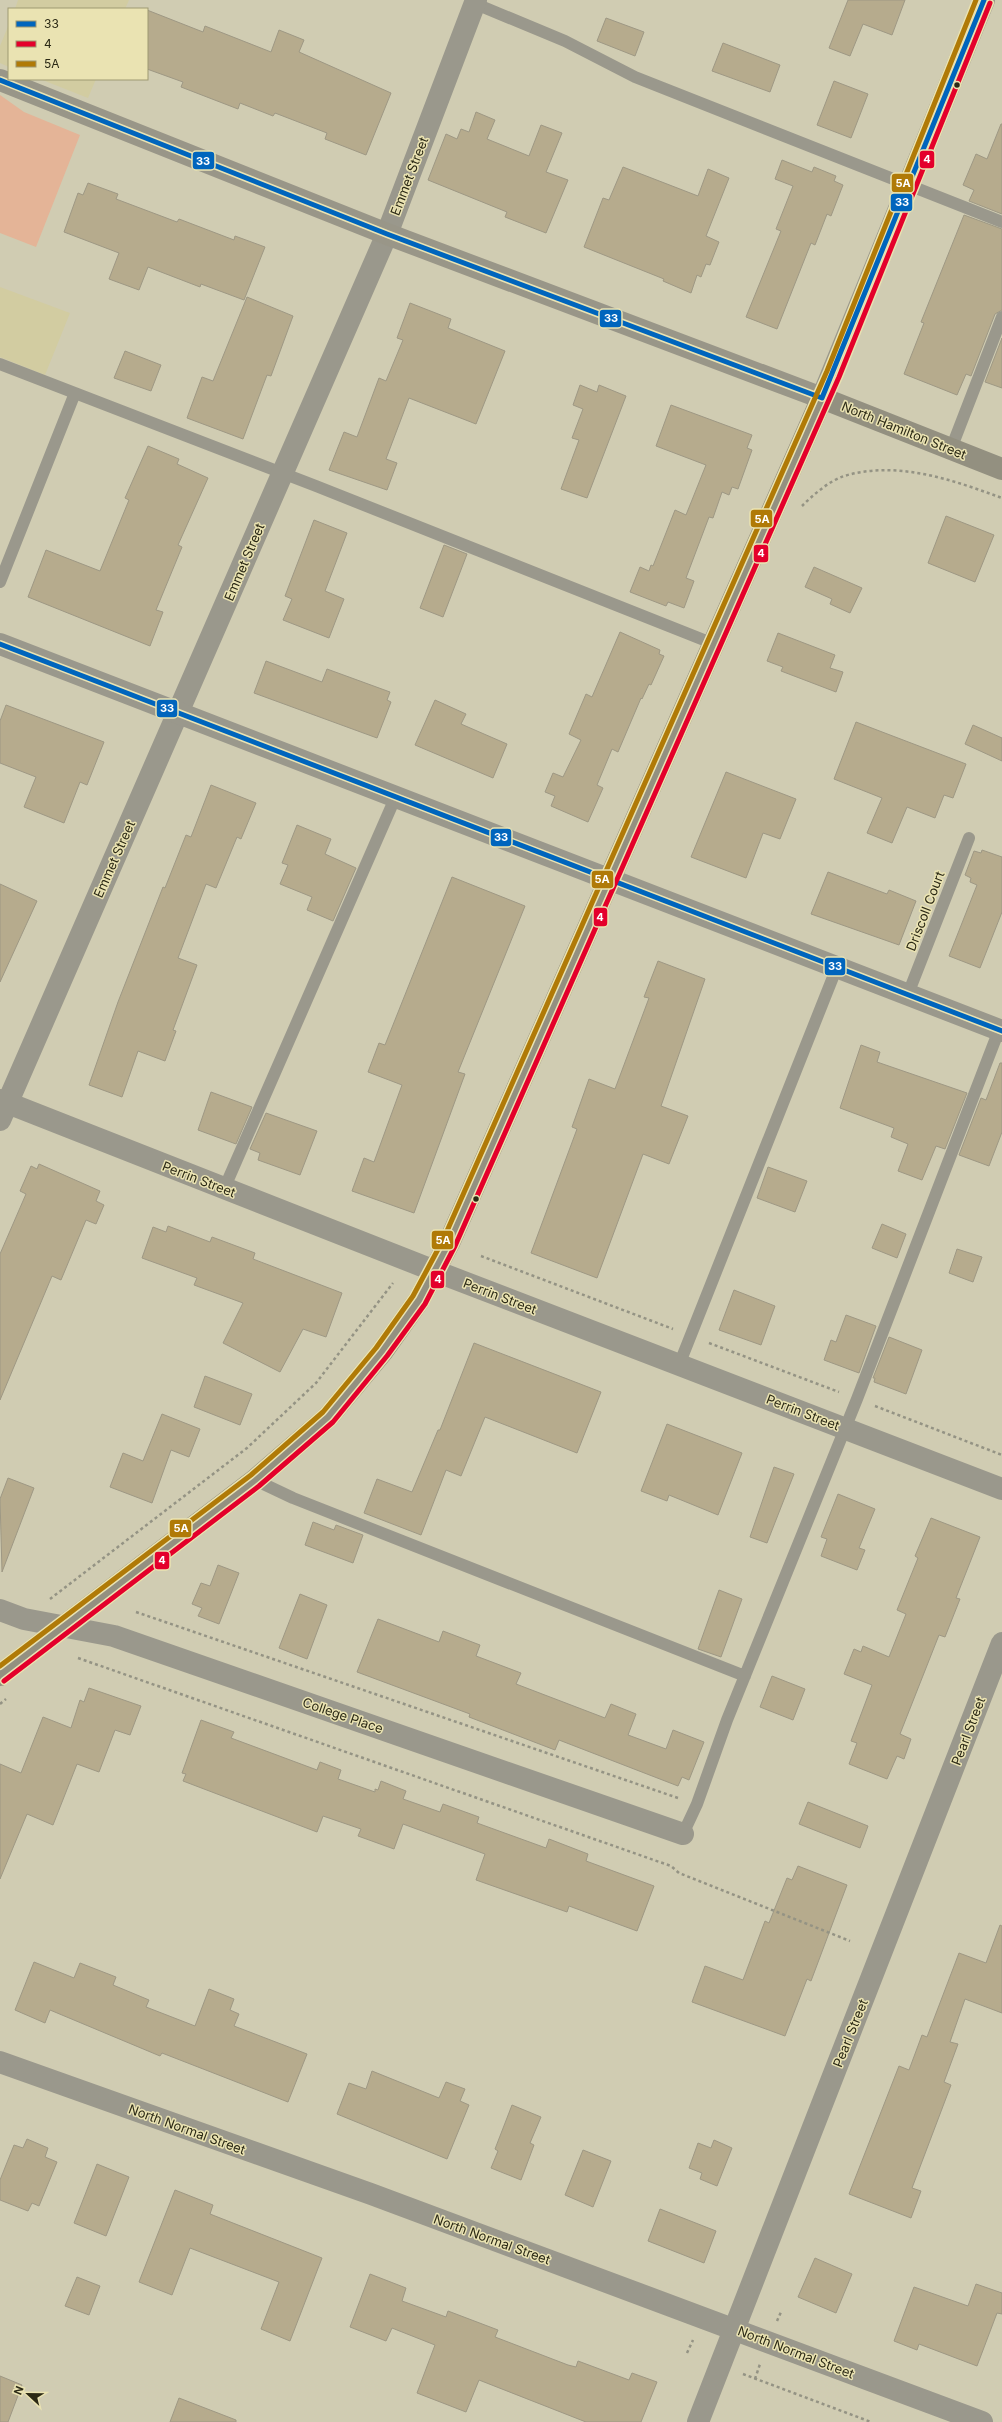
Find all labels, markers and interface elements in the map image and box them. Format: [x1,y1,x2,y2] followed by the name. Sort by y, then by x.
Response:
[8,8,148,80] legend
[44,16,59,31] text: 33
[44,36,52,51] text: 4
[44,56,60,71] text: 5A
[952,80,962,90] unlabelled marker
[387,134,431,218] street label: Emmet Street
[919,150,935,169] line badge: 4
[192,151,215,170] line badge: 33
[923,152,931,166] text: 4
[196,154,210,168] text: 33
[891,173,914,193] line badge: 5A
[895,176,911,190] text: 5A
[890,193,913,212] line badge: 33
[895,195,909,209] text: 33
[599,309,622,328] line badge: 33
[604,311,618,325] text: 33
[839,398,969,462] street label: North Hamilton Street
[750,509,773,528] line badge: 5A
[754,512,770,526] text: 5A
[220,521,268,603] street label: Emmet Street
[753,544,769,563] line badge: 4
[757,546,765,560] text: 4
[156,699,178,718] line badge: 33
[160,701,174,715] text: 33
[90,818,138,900] street label: Emmet Street
[490,828,512,847] line badge: 33
[494,830,508,844] text: 33
[902,869,948,953] street label: Driscoll Court
[591,870,614,889] line badge: 5A
[594,872,610,886] text: 5A
[593,907,608,927] line badge: 4
[596,910,604,924] text: 4
[824,957,846,976] line badge: 33
[828,959,842,973] text: 33
[160,1158,238,1200] street label: Perrin Street
[471,1194,481,1204] unlabelled marker
[431,1230,454,1250] line badge: 5A
[435,1233,451,1247] text: 5A
[430,1270,445,1289] line badge: 4
[434,1272,442,1286] text: 4
[461,1275,539,1317] street label: Perrin Street
[764,1391,842,1433] street label: Perrin Street
[169,1519,192,1538] line badge: 5A
[173,1521,189,1535] text: 5A
[154,1551,170,1570] line badge: 4
[158,1553,166,1567] text: 4
[301,1694,385,1736] street label: College Place
[948,1695,988,1767] street label: Pearl Street
[829,1997,871,2069] street label: Pearl Street
[126,2100,248,2158] street label: North Normal Street
[431,2210,553,2268] street label: North Normal Street
[736,2322,856,2382] street label: North Normal Street
[8,2374,48,2414] north arrow
[11,2384,27,2397] text: N

